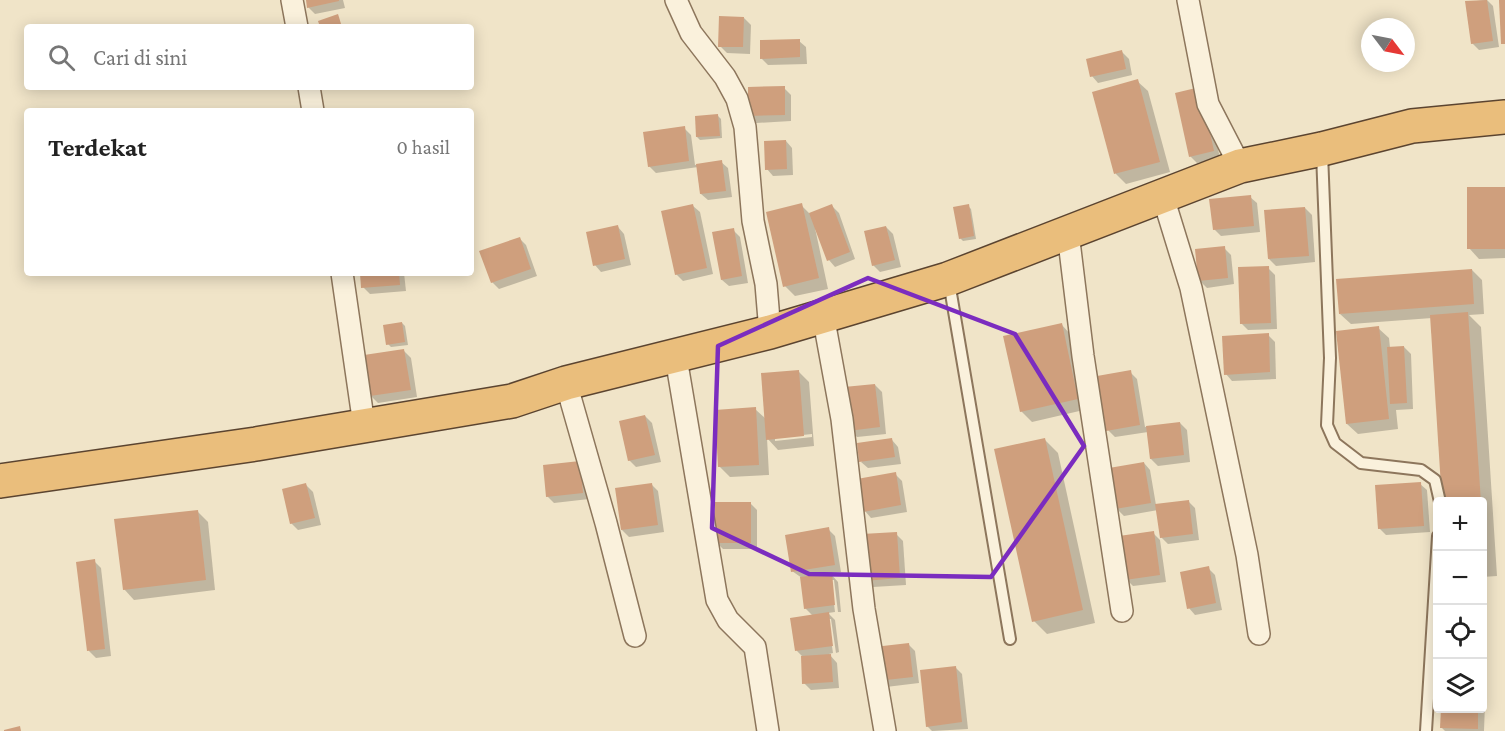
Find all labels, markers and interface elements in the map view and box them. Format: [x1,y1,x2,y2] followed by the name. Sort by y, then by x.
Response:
[1361,18,1415,72] north arrow
[24,24,474,90] search box
[45,41,78,74] icon: search
[93,45,187,70] text: Cari di sini
[48,133,147,162] text: Terdekat
[397,136,450,158] text: 0 hasil
[1433,497,1487,713] map controls
[1433,497,1487,551] button: +
[1433,551,1487,605] button: −
[1433,605,1487,659] button: locate
[1433,659,1487,713] button: layers

